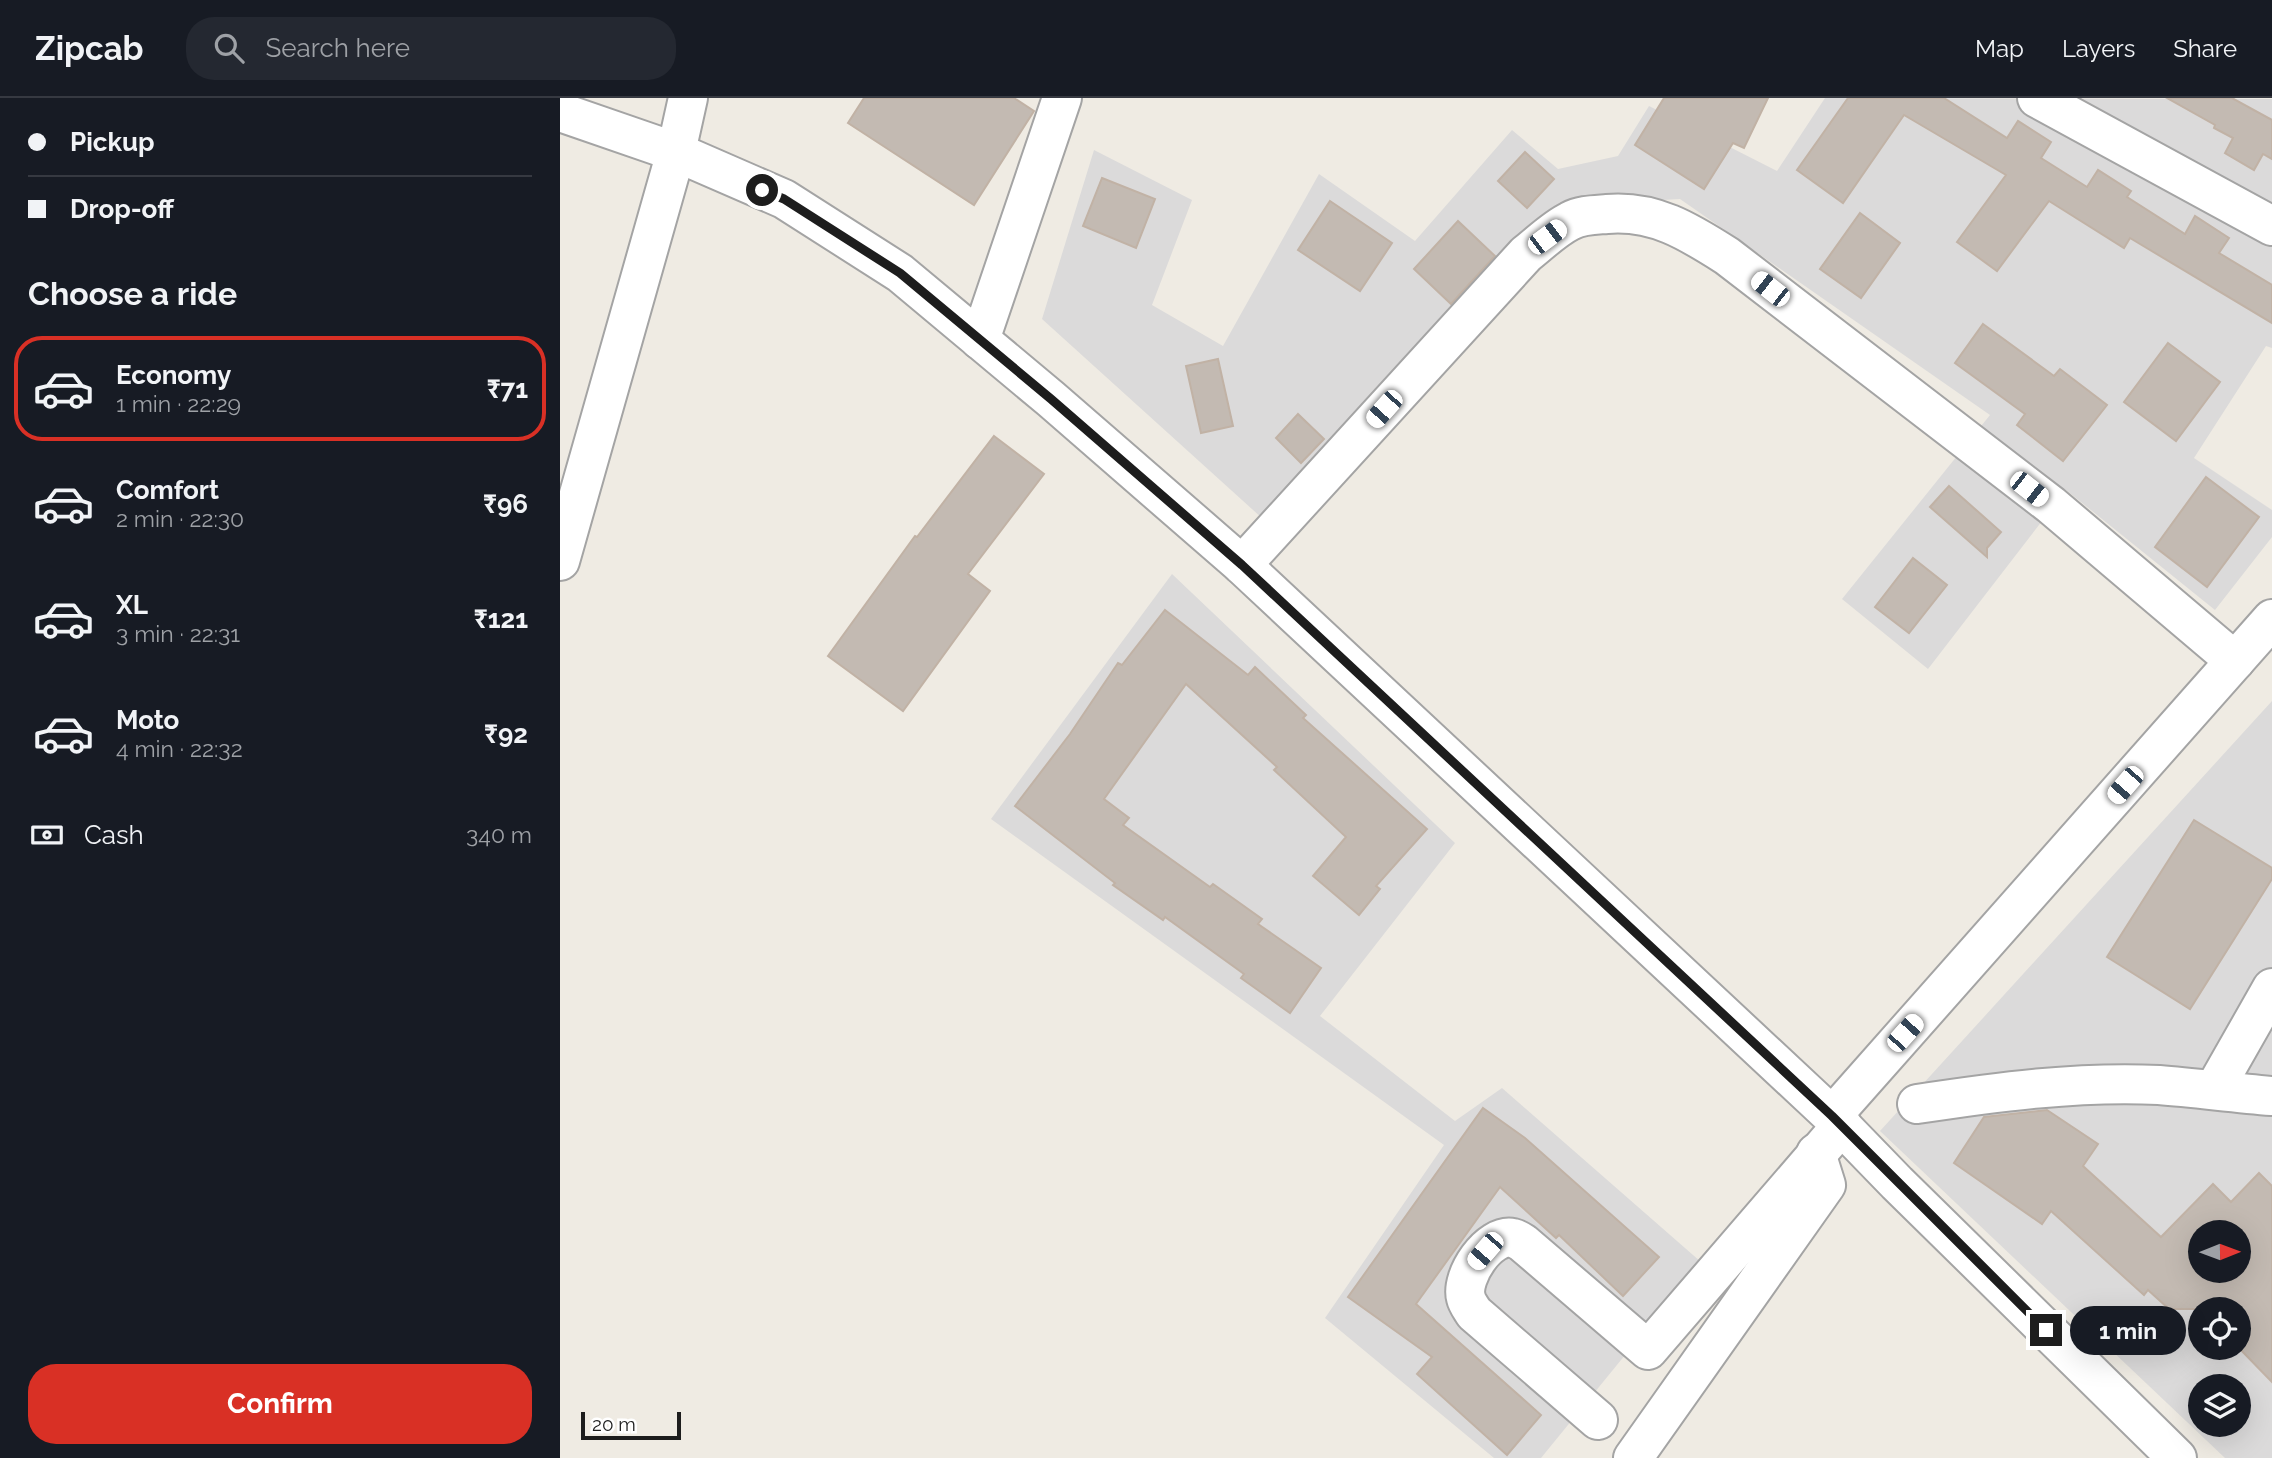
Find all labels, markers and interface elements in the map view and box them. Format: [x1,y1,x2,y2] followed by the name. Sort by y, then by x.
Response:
[186,17,676,80] search box
[35,29,144,68] text: Zipcab
[210,29,248,67] icon: search
[266,33,410,63] text: Search here
[1975,34,2024,63] text: Map
[2062,34,2135,63] text: Layers
[2173,34,2237,63] text: Share
[70,127,155,157] text: Pickup
[746,174,778,206] route start
[70,194,174,224] text: Drop-off
[1524,216,1571,258] car
[1747,268,1794,310] car
[28,275,237,312] text: Choose a ride
[32,357,95,420] icon: car
[116,360,231,390] text: Economy
[487,374,528,404] text: ₹71
[1363,386,1406,432] car
[116,390,241,417] text: 1 min · 22:29
[2006,468,2053,510] car
[32,472,95,535] icon: car
[116,475,219,505] text: Comfort
[483,489,528,519] text: ₹96
[116,505,244,532] text: 2 min · 22:30
[32,587,95,650] icon: car
[116,590,148,620] text: XL
[474,604,528,634] text: ₹121
[116,620,240,647] text: 3 min · 22:31
[32,702,95,765] icon: car
[116,705,179,735] text: Moto
[484,719,528,749] text: ₹92
[116,735,243,762] text: 4 min · 22:32
[2104,762,2147,808] car
[28,816,66,854] icon: cash
[84,820,144,850] text: Cash
[466,821,532,848] text: 340 m
[1884,1010,1927,1056] car
[2188,1220,2250,1283] north arrow
[2188,1220,2251,1437] map controls
[1464,1228,1507,1274] car
[2188,1297,2251,1360] button: locate
[2070,1306,2186,1354] callout: 1 min
[2030,1314,2062,1346] route end
[2099,1317,2157,1344] text: 1 min
[28,1364,532,1444] button: Confirm
[2188,1374,2251,1437] button: layers
[581,1409,681,1441] scale bar
[592,1413,636,1435] text: 20 m

